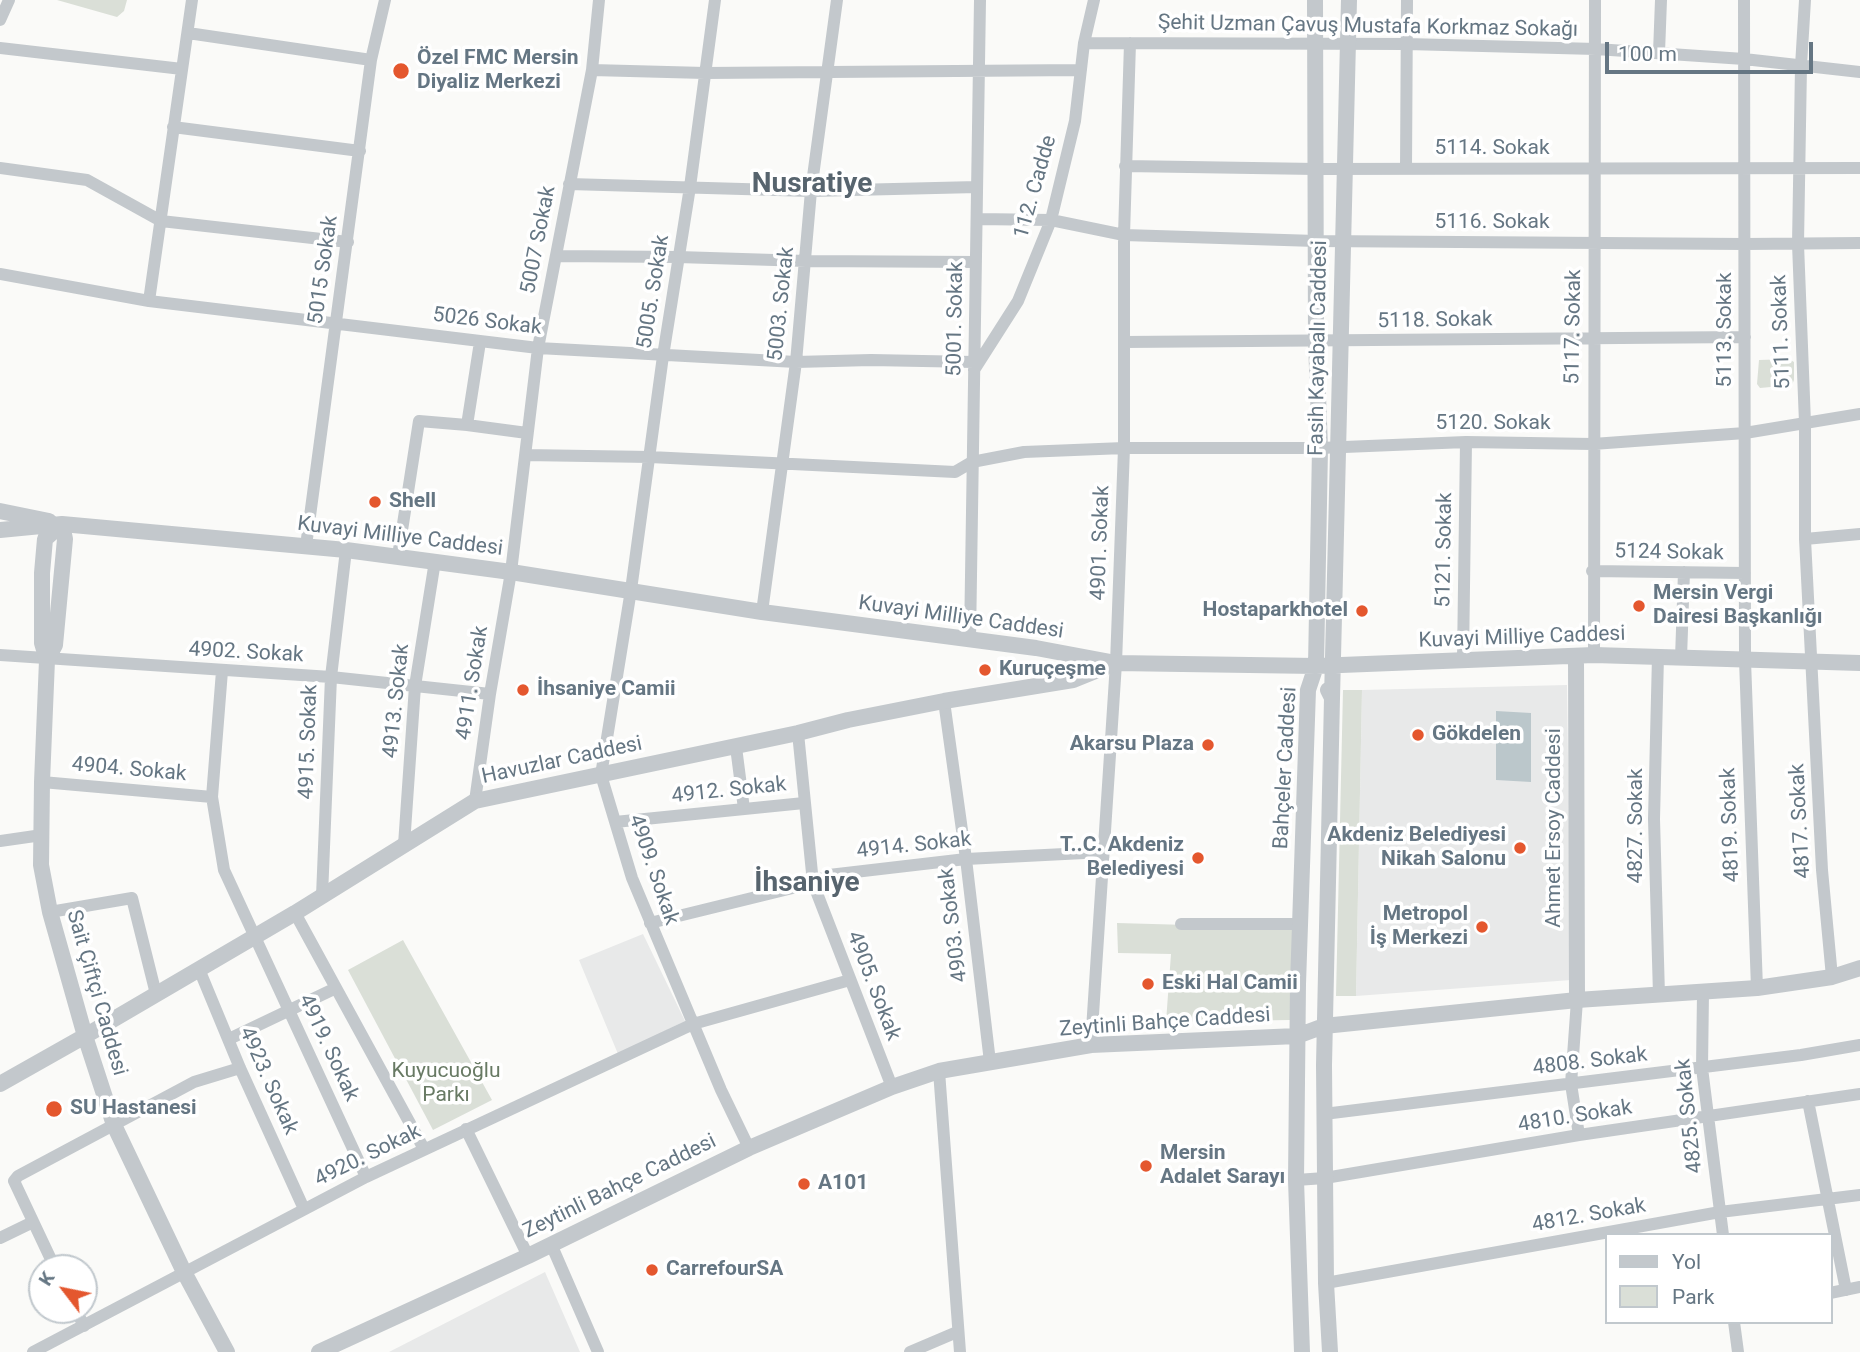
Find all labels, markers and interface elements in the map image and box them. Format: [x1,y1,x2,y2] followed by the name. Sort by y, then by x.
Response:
[1158,11,1578,43] street label: Şehit Uzman Çavuş Mustafa Korkmaz Sokağı
[1608,28,1816,72] scale bar
[1618,42,1677,66] text: 100 m
[417,46,579,96] place label: Özel FMC Mersin Diyaliz Merkezi
[391,61,411,81] marker: Özel FMC Mersin Diyaliz Merkezi
[1009,133,1063,241] street label: 112. Cadde
[1434,136,1550,162] street label: 5114. Sokak
[752,168,872,202] district label: Nusratiye
[516,184,562,296] street label: 5007 Sokak
[1434,210,1550,236] street label: 5116. Sokak
[304,214,344,326] street label: 5015 Sokak
[633,233,675,351] street label: 5005. Sokak
[1305,240,1333,456] street label: Fasih Kayabalı Caddesi
[763,245,801,363] street label: 5003. Sokak
[942,261,970,377] street label: 5001. Sokak
[1560,269,1588,385] street label: 5117. Sokak
[1713,272,1739,388] street label: 5113. Sokak
[1767,274,1797,390] street label: 5111. Sokak
[431,303,543,341] street label: 5026 Sokak
[1377,307,1493,335] street label: 5118. Sokak
[1435,411,1551,437] street label: 5120. Sokak
[1086,485,1116,601] street label: 4901. Sokak
[389,489,436,515] place label: Shell
[1431,492,1459,608] street label: 5121. Sokak
[367,494,383,510] marker: Shell
[296,512,504,562] street label: Kuvayi Milliye Caddesi
[1614,539,1724,567] street label: 5124 Sokak
[1653,581,1823,631] place label: Mersin Vergi Dairesi Başkanlığı
[857,591,1065,645] street label: Kuvayi Milliye Caddesi
[1203,598,1348,624] place label: Hostaparkhotel
[1631,598,1647,614] marker: Mersin Vergi Dairesi Başkanlığı
[1354,603,1370,619] marker: Hostaparkhotel
[1418,622,1626,654] street label: Kuvayi Milliye Caddesi
[452,624,494,742] street label: 4911. Sokak
[188,637,304,669] street label: 4902. Sokak
[378,642,416,760] street label: 4913. Sokak
[999,657,1106,683] place label: Kuruçeşme
[977,662,993,678] marker: Kuruçeşme
[537,677,676,703] place label: İhsaniye Camii
[515,682,531,698] marker: İhsaniye Camii
[294,684,324,800] street label: 4915. Sokak
[1269,686,1303,850] street label: Bahçeler Caddesi
[1432,722,1521,748] place label: Gökdelen
[1410,727,1426,743] marker: Gökdelen
[1542,728,1568,928] street label: Ahmet Ersoy Caddesi
[480,732,644,790] street label: Havuzlar Caddesi
[1070,732,1194,758] place label: Akarsu Plaza
[1200,737,1216,753] marker: Akarsu Plaza
[71,752,187,788] street label: 4904. Sokak
[1785,763,1817,879] street label: 4817. Sokak
[1716,767,1746,883] street label: 4819. Sokak
[1624,768,1650,884] street label: 4827. Sokak
[670,772,788,810] street label: 4912. Sokak
[622,811,684,929] street label: 4909. Sokak
[1327,823,1506,873] place label: Akdeniz Belediyesi Nikah Salonu
[855,827,973,865] street label: 4914. Sokak
[1060,833,1184,883] place label: T..C. Akdeniz Belediyesi
[1512,840,1528,856] marker: Akdeniz Belediyesi Nikah Salonu
[1190,850,1206,866] marker: T..C. Akdeniz Belediyesi
[934,866,974,984] street label: 4903. Sokak
[754,867,860,901] district label: İhsaniye
[1370,902,1468,952] place label: Metropol İş Merkezi
[60,907,132,1079] street label: Sait Çiftçi Caddesi
[1474,919,1490,935] marker: Metropol İş Merkezi
[841,928,905,1044] street label: 4905. Sokak
[1162,971,1298,997] place label: Eski Hal Camii
[1140,976,1156,992] marker: Eski Hal Camii
[292,991,364,1105] street label: 4919. Sokak
[1059,1003,1271,1043] street label: Zeytinli Bahçe Caddesi
[233,1023,303,1139] street label: 4923. Sokak
[1531,1042,1649,1082] street label: 4808. Sokak
[1671,1057,1709,1175] street label: 4825. Sokak
[391,1059,501,1109] park label: Kuyucuoğlu Parkı
[70,1096,197,1122] place label: SU Hastanesi
[1516,1096,1634,1138] street label: 4810. Sokak
[44,1099,64,1119] marker: SU Hastanesi
[311,1119,425,1193] street label: 4920. Sokak
[519,1129,721,1245] street label: Zeytinli Bahçe Caddesi
[1160,1141,1285,1191] place label: Mersin Adalet Sarayı
[1138,1158,1154,1174] marker: Mersin Adalet Sarayı
[818,1171,868,1197] place label: A101
[796,1176,812,1192] marker: A101
[1530,1194,1648,1238] street label: 4812. Sokak
[1604,1233,1832,1324] legend
[1672,1250,1701,1274] text: Yol
[28,1254,98,1324] north arrow
[666,1257,783,1283] place label: CarrefourSA
[644,1262,660,1278] marker: CarrefourSA
[34,1267,59,1290] text: K
[1672,1285,1714,1309] text: Park

